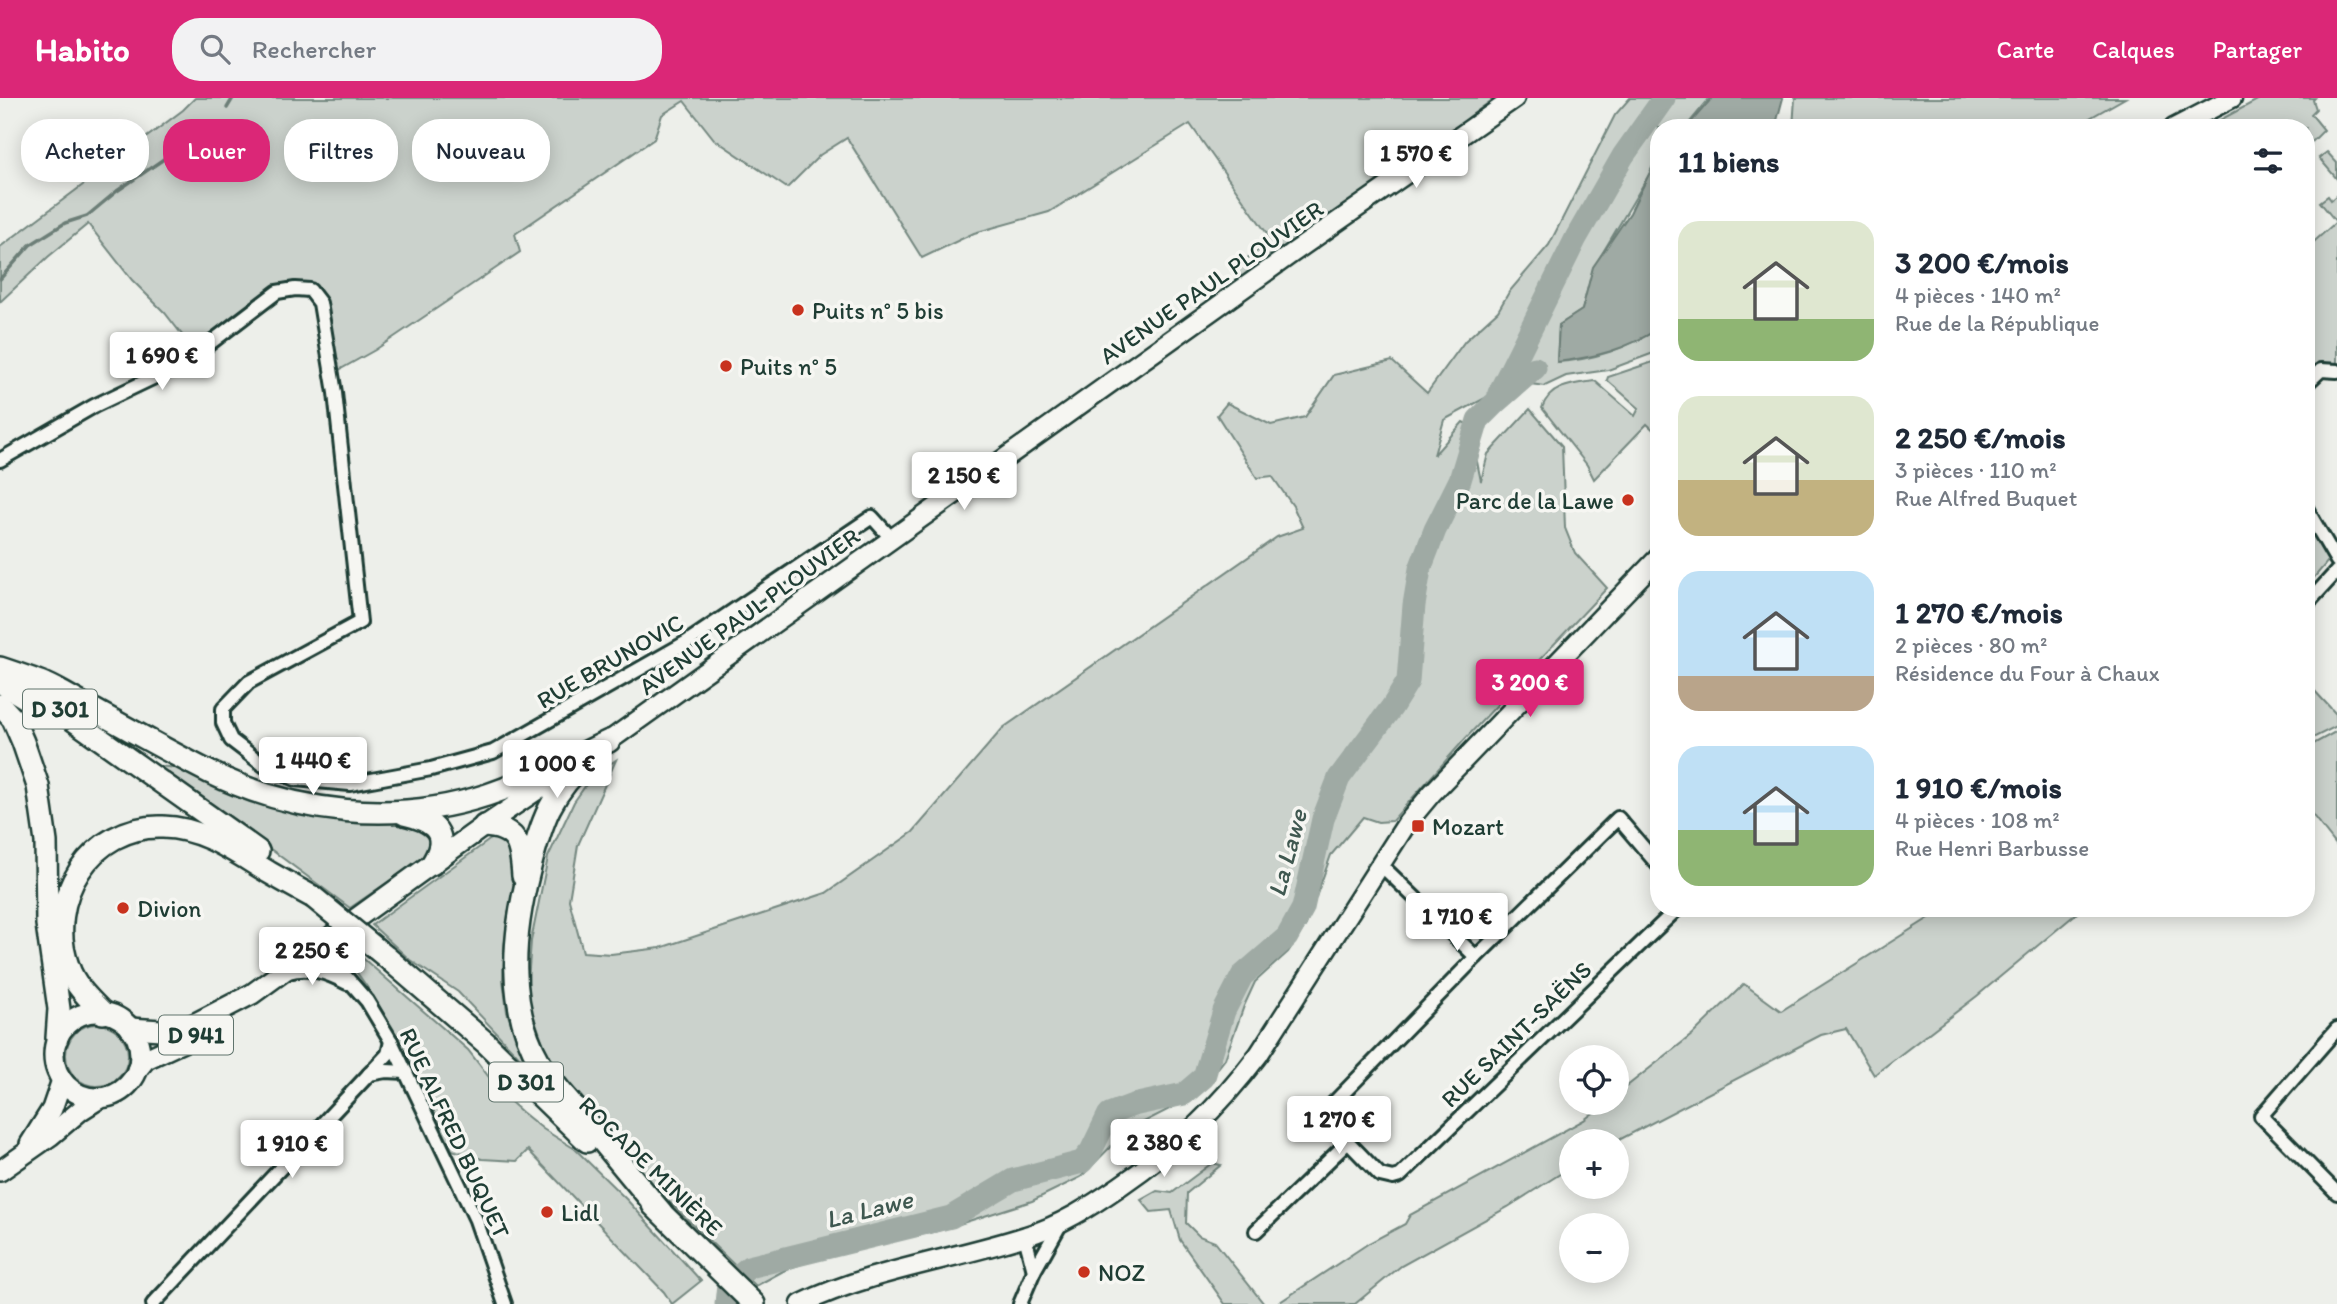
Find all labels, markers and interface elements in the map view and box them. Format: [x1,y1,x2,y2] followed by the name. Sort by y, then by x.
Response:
[172,18,662,81] search box
[35,30,130,69] text: Habito
[196,30,234,68] icon: search
[252,33,376,65] text: Rechercher
[1997,35,2054,64] text: Carte
[2092,35,2175,64] text: Calques
[2213,35,2302,64] text: Partager
[21,119,149,182] chip: Acheter
[163,119,270,182] chip: Louer
[284,119,398,182] chip: Filtres
[412,119,550,182] chip: Nouveau
[1351,130,1481,190] pin: 1 570 €
[1380,139,1452,167] text: 1 570 €
[2249,142,2287,180] icon: filters
[1678,143,1780,180] text: 11 biens
[1094,194,1328,370] street label: AVENUE PAUL PLOUVIER
[1895,244,2069,281] text: 3 200 €/mois
[1734,249,1818,333] icon: home
[1895,281,2061,309] text: 4 pièces · 140 m²
[812,296,944,325] place label: Puits n° 5 bis
[790,302,806,318] marker: Puits n° 5 bis
[1895,309,2100,337] text: Rue de la République
[97,332,227,392] pin: 1 690 €
[126,341,198,369] text: 1 690 €
[740,352,837,381] place label: Puits n° 5
[718,358,734,374] marker: Puits n° 5
[1895,419,2066,456] text: 2 250 €/mois
[1734,424,1818,508] icon: home
[899,452,1029,512] pin: 2 150 €
[1895,456,2057,484] text: 3 pièces · 110 m²
[928,461,1000,489] text: 2 150 €
[1895,484,2077,512] text: Rue Alfred Buquet
[1456,486,1614,515] place label: Parc de la Lawe
[1620,492,1636,508] marker: Parc de la Lawe
[633,521,865,701] street label: AVENUE PAUL PLOUVIER
[1895,594,2063,631] text: 1 270 €/mois
[1734,599,1818,683] icon: home
[532,607,688,715] street label: RUE BRUNOVIC
[1895,631,2047,659] text: 2 pièces · 80 m²
[1895,659,2160,687] text: Résidence du Four à Chaux
[1465,660,1595,719] pin: 3 200 €
[1492,668,1568,696] text: 3 200 €
[23,690,97,729] road number: D 301
[248,738,378,797] pin: 1 440 €
[492,740,622,800] pin: 1 000 €
[275,746,351,774] text: 1 440 €
[519,749,595,777] text: 1 000 €
[1895,769,2062,806] text: 1 910 €/mois
[1734,774,1818,858] icon: home
[1260,805,1314,900] water label: La Lawe
[1895,806,2060,834] text: 4 pièces · 108 m²
[1432,812,1504,841] place label: Mozart
[1410,818,1426,834] marker: Mozart
[1895,834,2089,862] text: Rue Henri Barbusse
[137,894,201,923] place label: Divion
[1392,894,1522,953] pin: 1 710 €
[115,900,131,916] marker: Divion
[1422,902,1492,930] text: 1 710 €
[247,928,377,987] pin: 2 250 €
[275,936,349,964] text: 2 250 €
[1435,955,1597,1113] street label: RUE SAINT-SAËNS
[159,1016,233,1054] road number: D 941
[393,1023,517,1243] street label: RUE ALFRED BUQUET
[1559,1045,1629,1283] map controls
[1559,1045,1629,1115] button: locate
[489,1063,563,1102] road number: D 301
[573,1090,729,1242] street label: ROCADE MINIÈRE
[1274,1096,1404,1156] pin: 1 270 €
[1303,1105,1375,1133] text: 1 270 €
[1099,1119,1229,1179] pin: 2 380 €
[227,1121,357,1180] pin: 1 910 €
[1127,1128,1201,1156] text: 2 380 €
[256,1129,328,1157] text: 1 910 €
[1559,1129,1629,1199] button: +
[822,1182,917,1235] water label: La Lawe
[561,1198,600,1227] place label: Lidl
[539,1204,555,1220] marker: Lidl
[1559,1213,1629,1283] button: −
[1098,1258,1146,1287] place label: NOZ
[1076,1264,1092,1280] marker: NOZ

